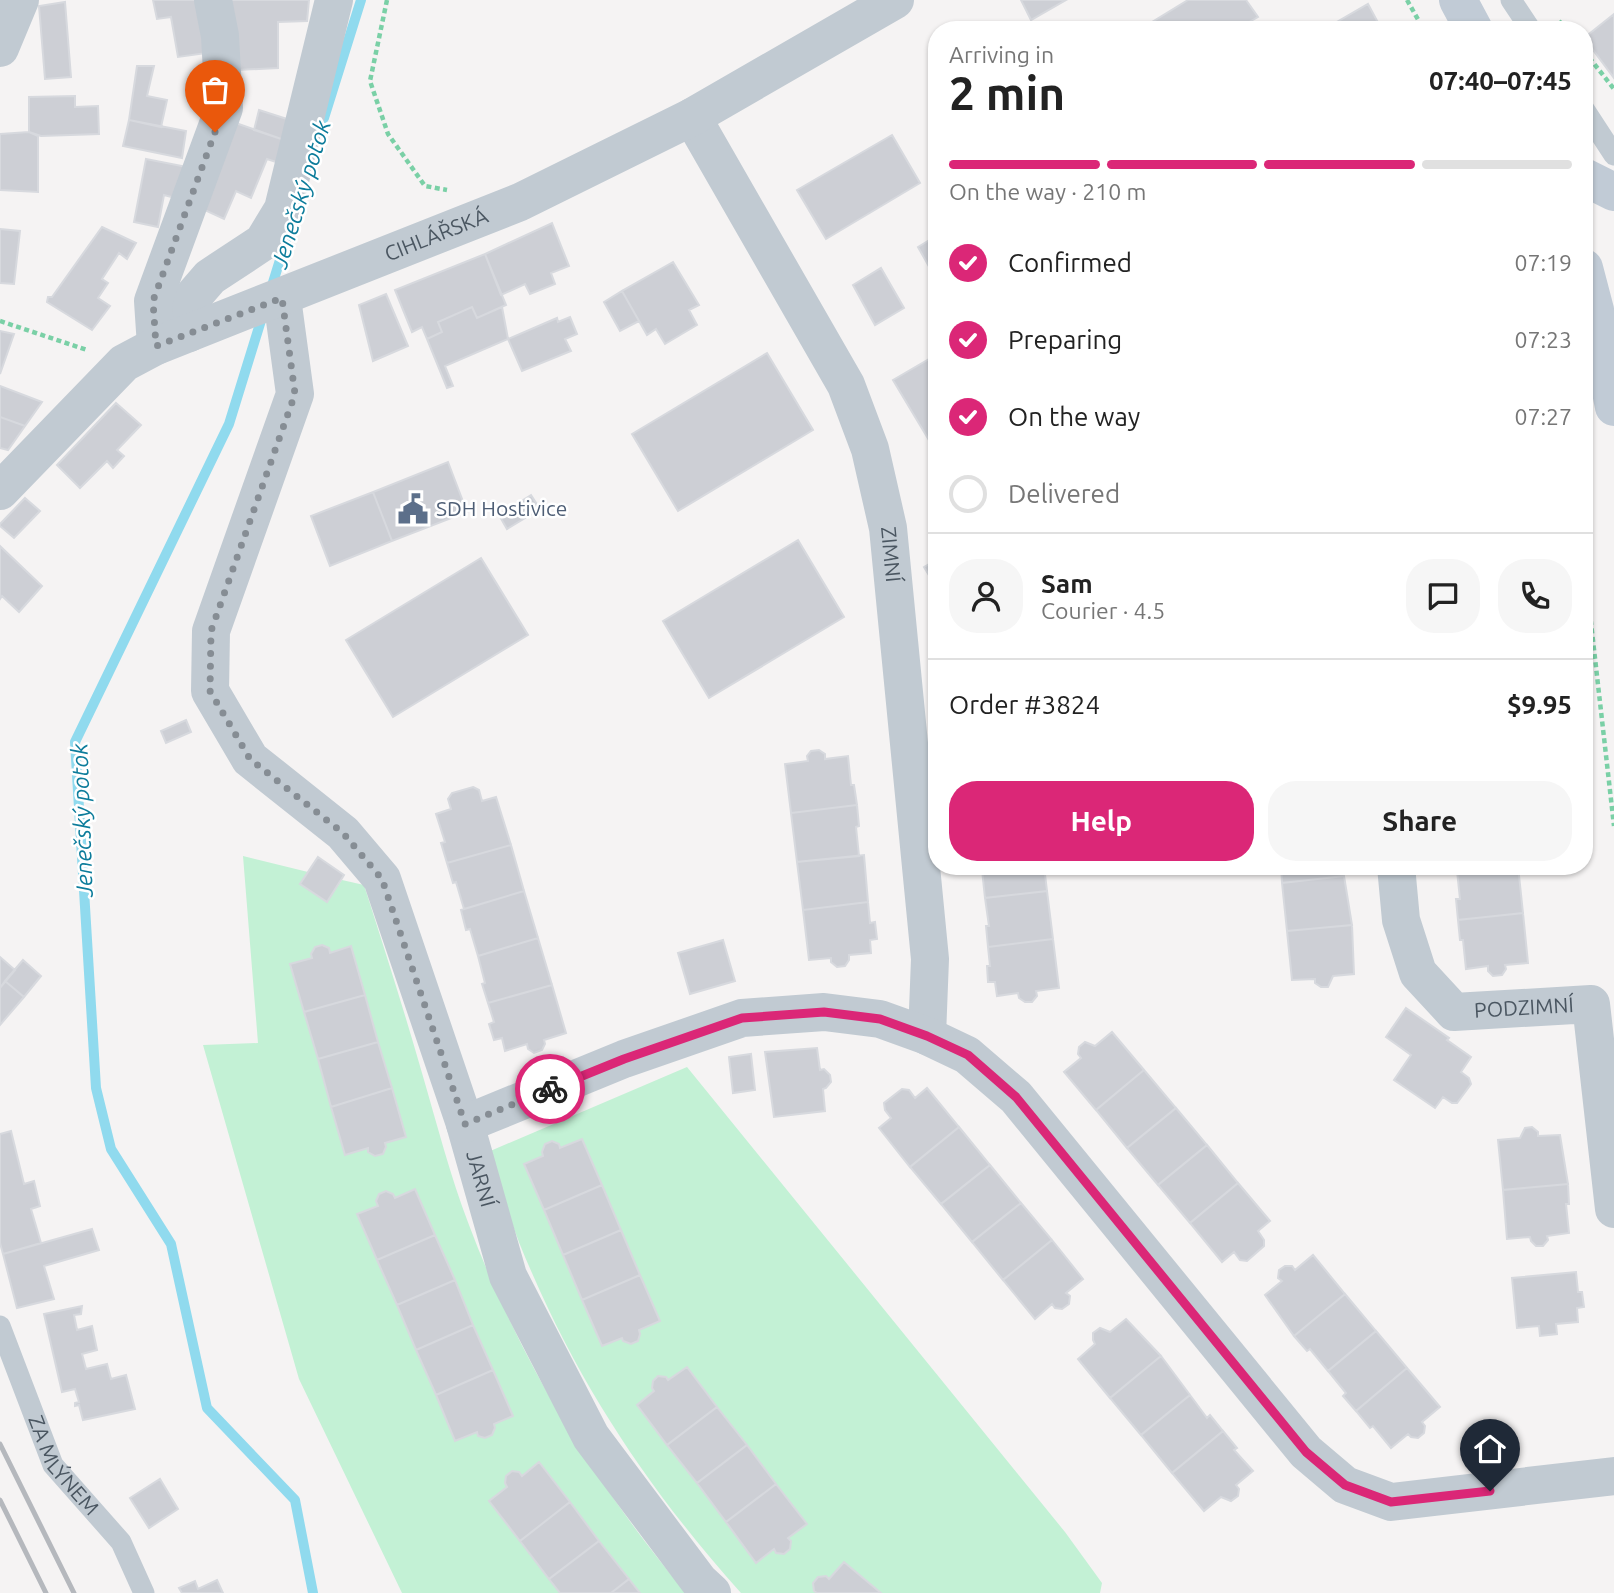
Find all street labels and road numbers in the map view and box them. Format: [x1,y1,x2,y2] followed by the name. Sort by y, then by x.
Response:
[381,203,492,265] street label: CIHLÁŘSKÁ
[877,525,906,584] street label: ZIMNÍ
[1473,992,1575,1022] street label: PODZIMNÍ
[462,1148,501,1210] street label: JARNÍ
[24,1412,104,1519] street label: ZA MLÝNEM

